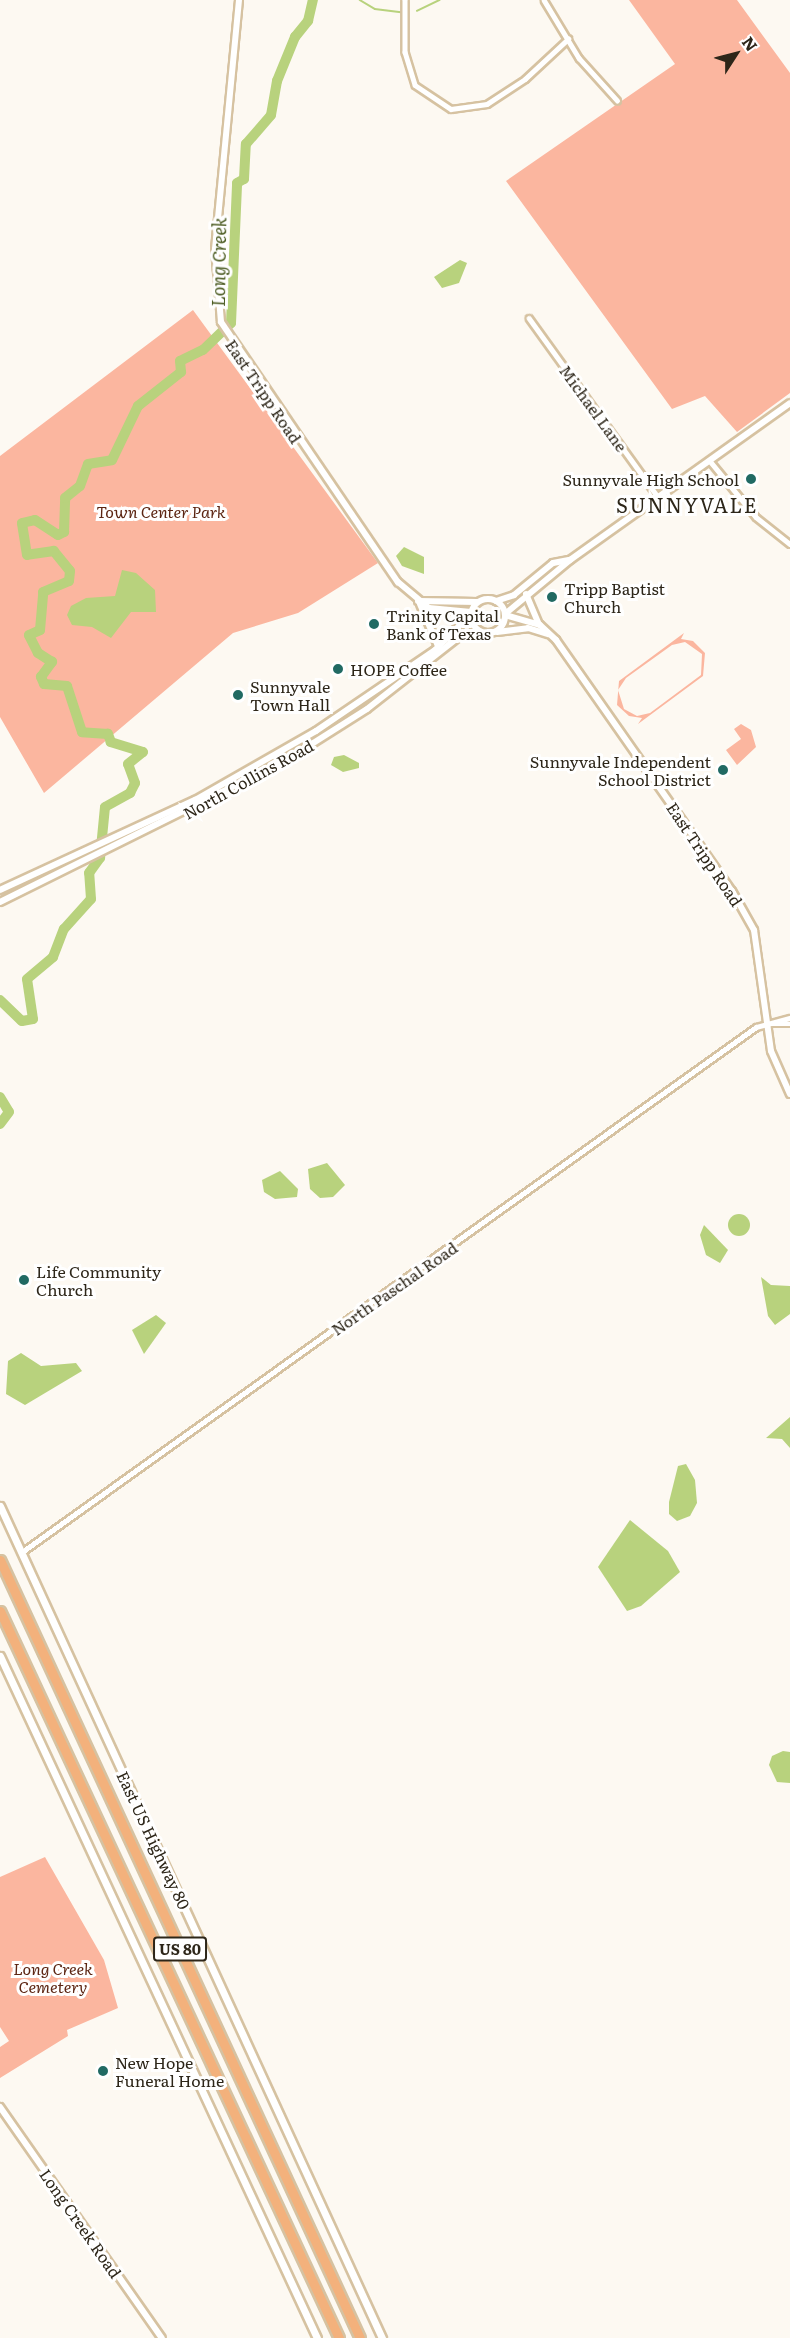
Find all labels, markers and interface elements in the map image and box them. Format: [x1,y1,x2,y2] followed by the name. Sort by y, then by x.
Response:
[706,24,766,84] north arrow
[737,31,764,56] text: N
[207,217,231,307] water label: Long Creek
[222,335,306,447] street label: East Tripp Road
[556,361,632,455] street label: Michael Lane
[562,469,739,489] place label: Sunnyvale High School
[744,472,758,486] marker: Sunnyvale High School
[616,492,758,516] district label: SUNNYVALE
[96,501,226,521] park label: Town Center Park
[564,578,665,616] place label: Tripp Baptist Church
[545,590,559,604] marker: Tripp Baptist Church
[386,605,499,643] place label: Trinity Capital Bank of Texas
[367,617,381,631] marker: Trinity Capital Bank of Texas
[350,659,447,679] place label: HOPE Coffee
[331,662,345,676] marker: HOPE Coffee
[250,676,330,714] place label: Sunnyvale Town Hall
[231,688,245,702] marker: Sunnyvale Town Hall
[180,735,316,823] street label: North Collins Road
[530,751,711,789] place label: Sunnyvale Independent School District
[716,763,730,777] marker: Sunnyvale Independent School District
[663,798,747,910] street label: East Tripp Road
[327,1237,461,1339] street label: North Paschal Road
[36,1261,161,1299] place label: Life Community Church
[17,1273,31,1287] marker: Life Community Church
[114,1768,194,1912] street label: East US Highway 80
[153,1937,207,1961] road number: US 80
[13,1958,93,1996] park label: Long Creek Cemetery
[115,2052,224,2090] place label: New Hope Funeral Home
[96,2064,110,2078] marker: New Hope Funeral Home
[36,2165,126,2281] street label: Long Creek Road

